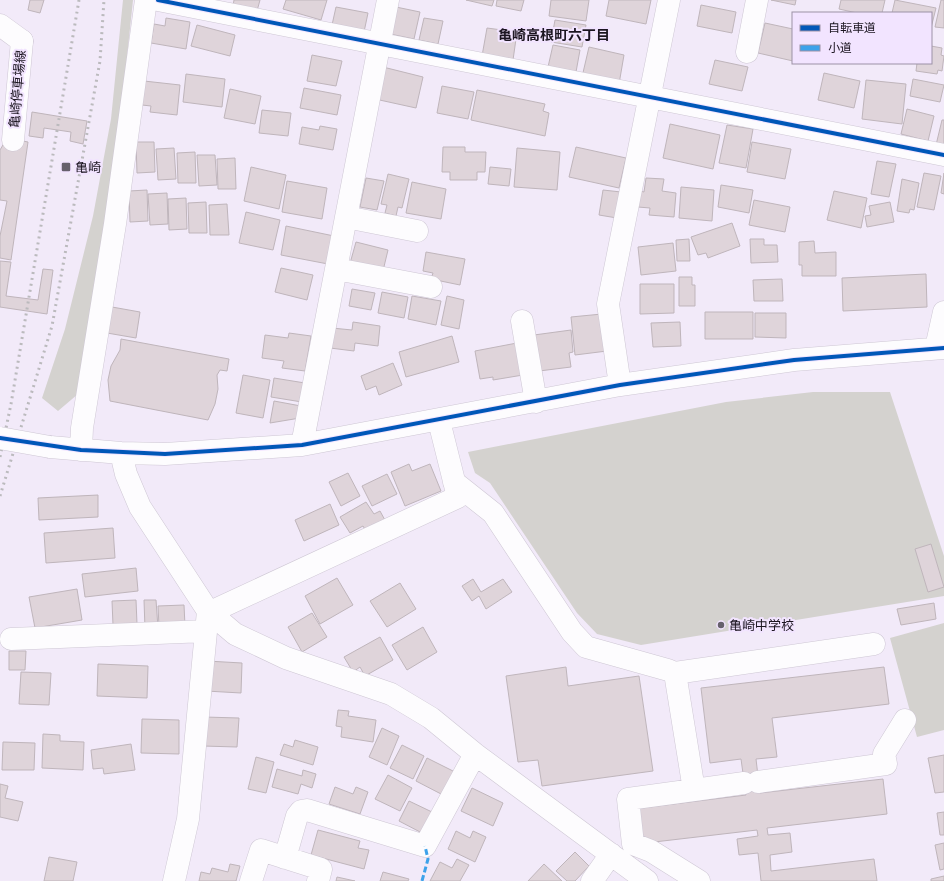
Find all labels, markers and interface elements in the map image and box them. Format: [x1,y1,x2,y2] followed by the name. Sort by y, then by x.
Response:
[792,12,932,64] legend
[828,20,876,35] text: 自転車道
[498,26,610,43] district label: 亀崎高根町六丁目
[828,40,852,55] text: 小道
[6,49,28,129] street label: 亀崎停車場線
[75,159,101,175] place label: 亀崎
[60,161,72,173] marker: 亀崎
[729,617,794,633] place label: 亀崎中学校
[716,620,726,630] marker: 亀崎中学校

